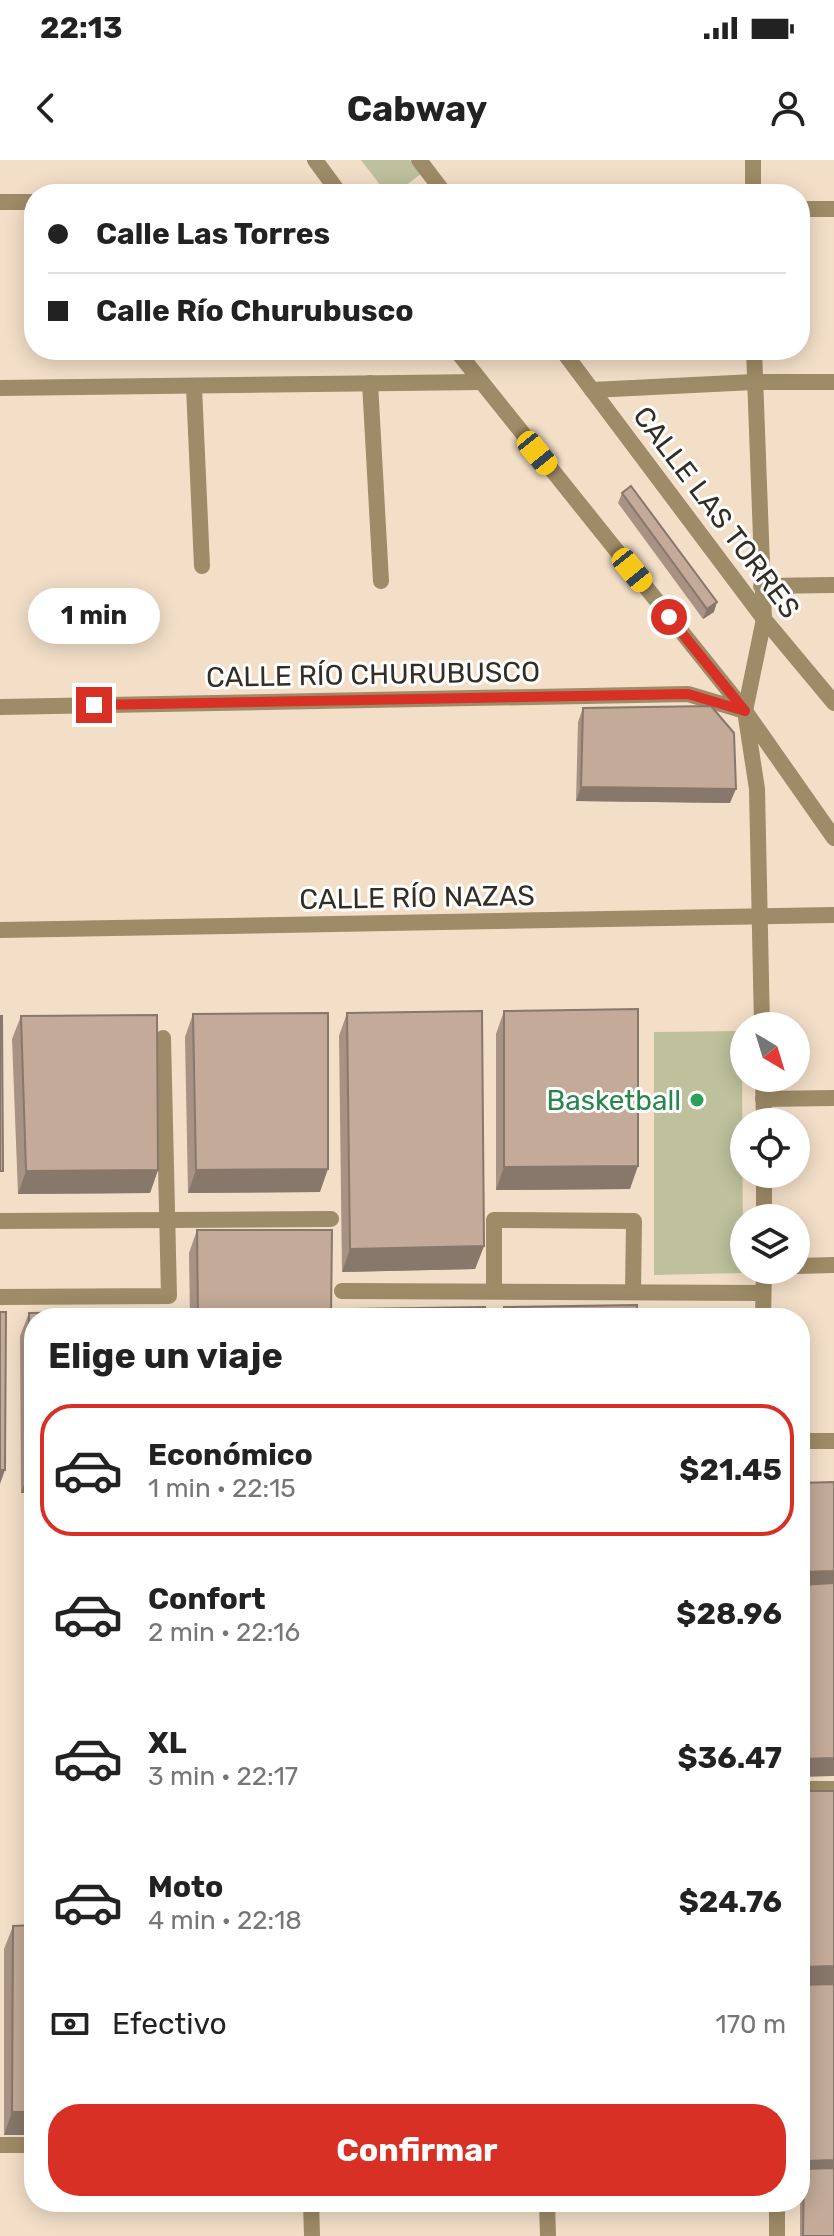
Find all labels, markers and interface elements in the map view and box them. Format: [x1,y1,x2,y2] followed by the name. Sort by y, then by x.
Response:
[40,10,122,46] text: 22:13
[24,86,68,130] icon: back
[766,86,810,130] icon: person
[347,87,487,130] text: Cabway
[96,216,330,252] text: Calle Las Torres
[96,293,414,329] text: Calle Río Churubusco
[626,400,807,625] street label: CALLE LAS TORRES
[513,427,561,479] car
[608,544,656,596] car
[28,589,160,645] callout: 1 min
[651,599,687,635] route start
[61,600,127,631] text: 1 min
[206,655,540,694] street label: CALLE RÍO CHURUBUSCO
[76,687,112,723] route end
[299,879,535,916] street label: CALLE RÍO NAZAS
[730,1012,810,1092] north arrow
[730,1012,810,1284] map controls
[547,1084,681,1117] place label: Basketball
[688,1091,706,1109] marker: Basketball
[730,1108,810,1188] button: locate
[730,1204,810,1284] button: layers
[48,1334,283,1377] text: Elige un viaje
[52,1434,124,1506] icon: car
[148,1437,313,1473] text: Económico
[679,1452,782,1488] text: $21.45
[148,1473,296,1504] text: 1 min · 22:15
[52,1578,124,1650] icon: car
[148,1581,266,1617] text: Confort
[676,1596,782,1632] text: $28.96
[148,1617,300,1648] text: 2 min · 22:16
[52,1722,124,1794] icon: car
[148,1725,187,1761] text: XL
[677,1740,782,1776] text: $36.47
[148,1761,298,1792] text: 3 min · 22:17
[52,1866,124,1938] icon: car
[148,1869,223,1905] text: Moto
[679,1884,782,1920] text: $24.76
[148,1905,302,1936] text: 4 min · 22:18
[48,2002,92,2046] icon: cash
[112,2006,227,2042] text: Efectivo
[716,2009,786,2040] text: 170 m
[48,2104,786,2196] button: Confirmar

